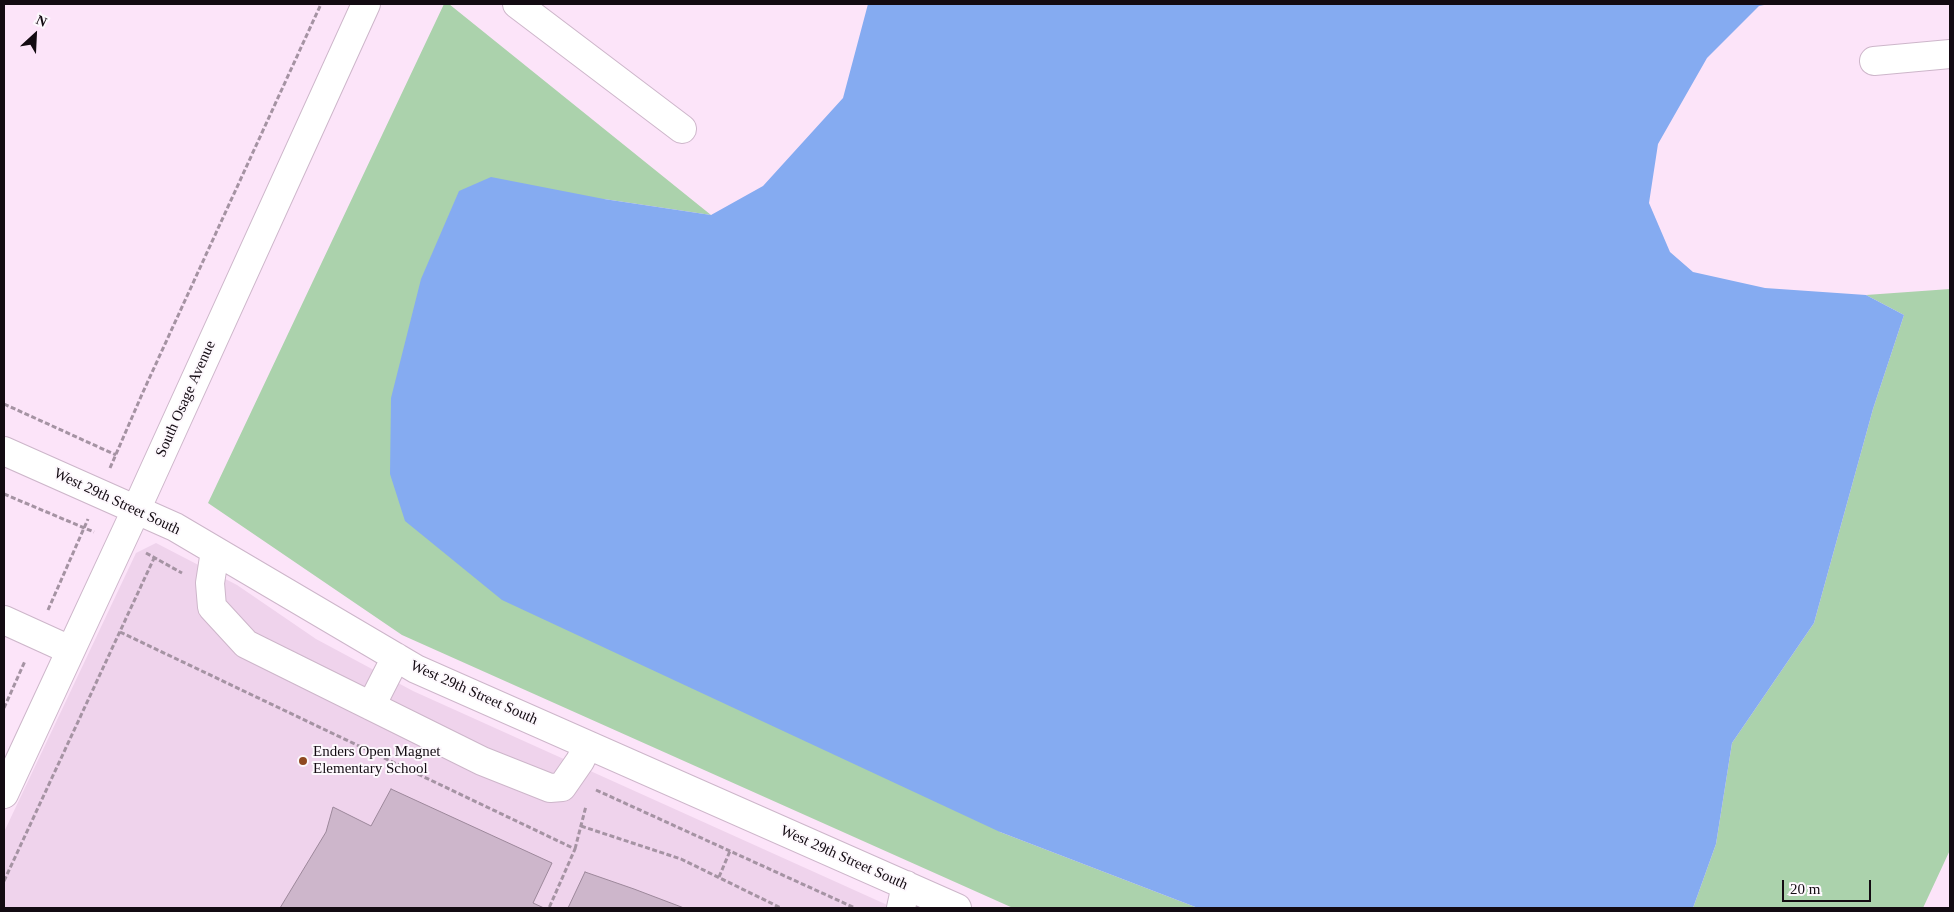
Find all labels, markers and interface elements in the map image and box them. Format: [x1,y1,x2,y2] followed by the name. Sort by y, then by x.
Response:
[10,10,60,60] north arrow
[34,12,49,30] text: N
[152,338,220,460] street label: South Osage Avenue
[51,465,183,539] street label: West 29th Street South
[408,657,540,729] street label: West 29th Street South
[313,743,440,778] place label: Enders Open Magnet Elementary School
[297,755,309,767] marker: Enders Open Magnet Elementary School
[778,822,910,894] street label: West 29th Street South
[1784,870,1873,902] scale bar
[1790,881,1820,897] text: 20 m

